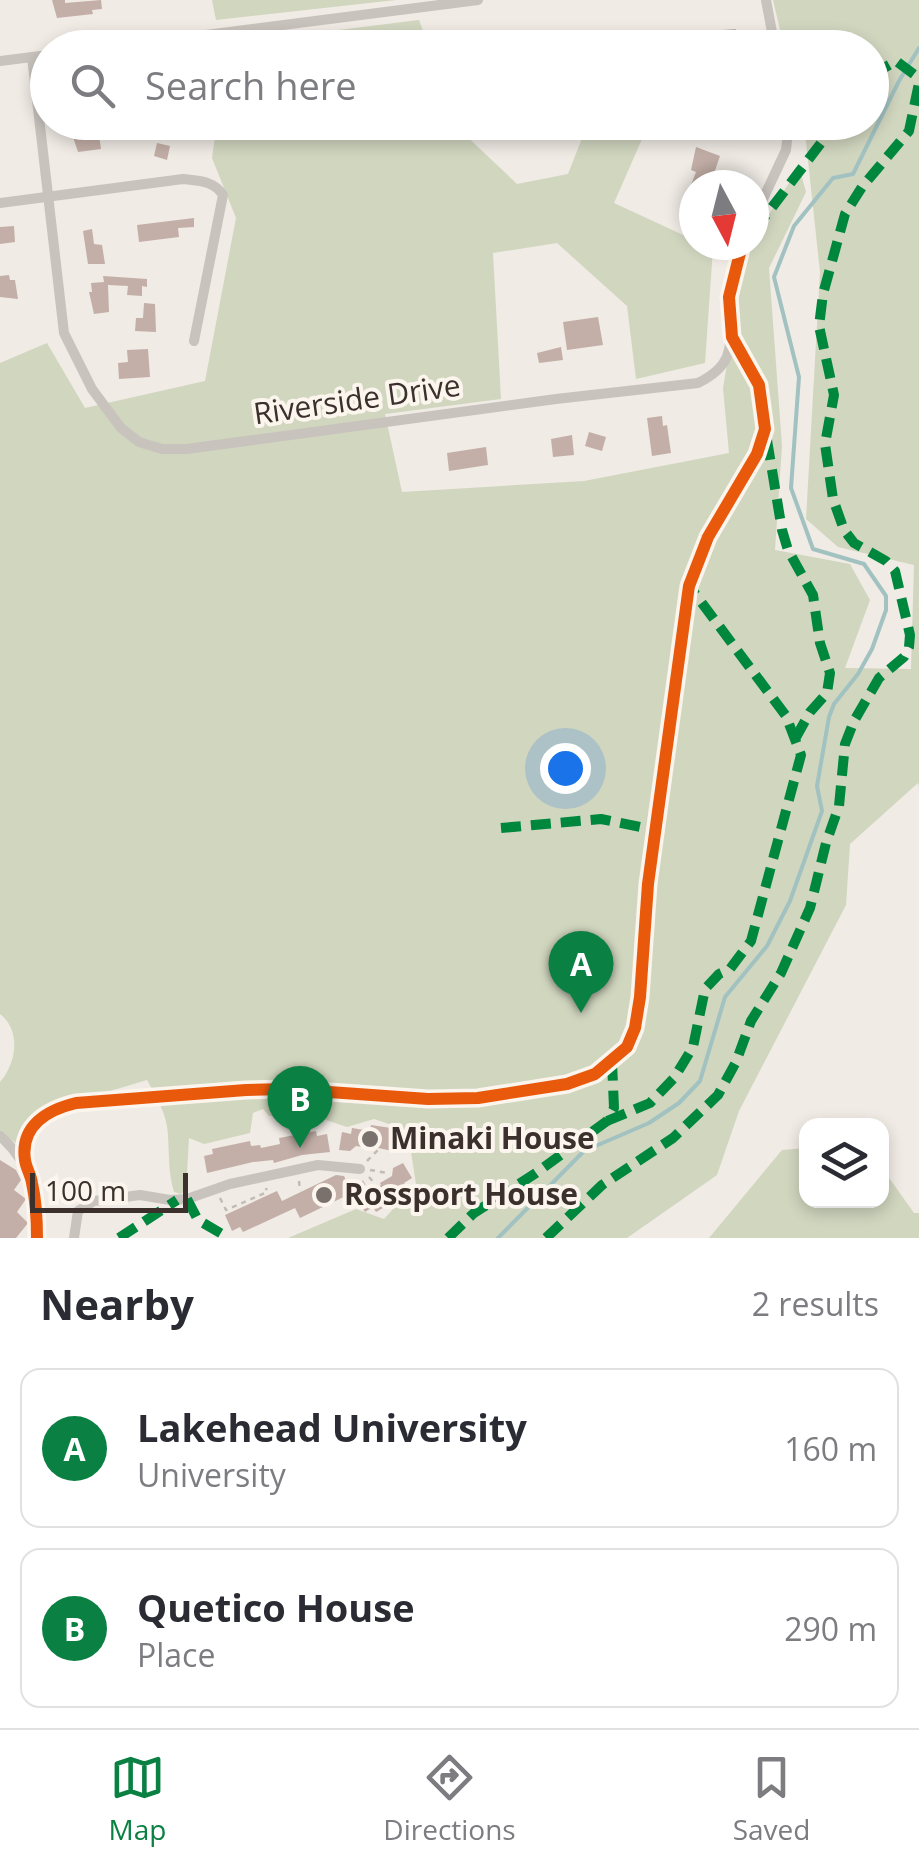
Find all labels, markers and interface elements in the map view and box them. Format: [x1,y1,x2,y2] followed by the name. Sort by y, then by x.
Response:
[30,30,889,140] search box
[65,58,120,113] icon: search
[145,59,357,111] text: Search here
[679,170,769,260] north arrow
[251,364,463,433] street label: Riverside Drive
[540,743,591,794] your location
[548,930,614,1013] pin: A
[268,1066,332,1148] pin: B
[390,1117,595,1158] place label: Minaki House
[799,1118,889,1208] map controls
[799,1118,889,1208] button: layers
[359,1128,381,1150] marker: Minaki House
[30,1168,188,1212] scale bar
[45,1171,126,1209] text: 100 m
[344,1173,578,1214] place label: Rossport House
[313,1184,335,1206] marker: Rossport House
[40,1275,194,1332] text: Nearby
[752,1282,879,1325] text: 2 results
[137,1401,527,1453] text: Lakehead University
[63,1427,86,1470] text: A
[784,1427,877,1470] text: 160 m
[137,1453,286,1496] text: University
[137,1581,415,1633] text: Quetico House
[64,1607,85,1650] text: B
[784,1607,877,1650] text: 290 m
[137,1633,215,1676] text: Place
[108,1750,166,1848] tab: Map
[383,1750,516,1848] tab: Directions
[733,1750,810,1848] tab: Saved

